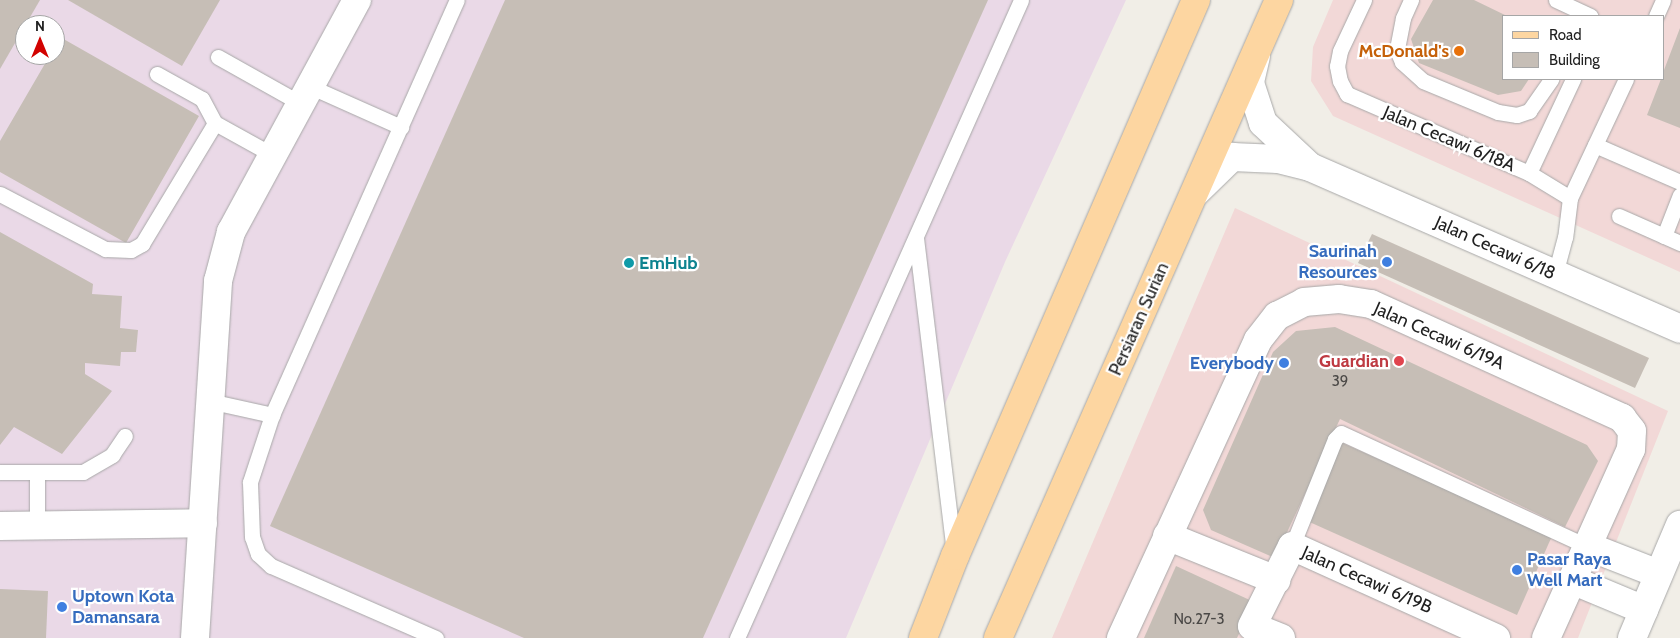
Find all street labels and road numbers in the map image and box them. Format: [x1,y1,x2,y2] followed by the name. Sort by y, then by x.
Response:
[1380,101,1518,177] street label: Jalan Cecawi 6/18A
[1431,212,1559,284] street label: Jalan Cecawi 6/18
[1104,259,1174,379] street label: Persiaran Surian
[1370,298,1508,374] street label: Jalan Cecawi 6/19A
[1298,542,1436,618] street label: Jalan Cecawi 6/19B

